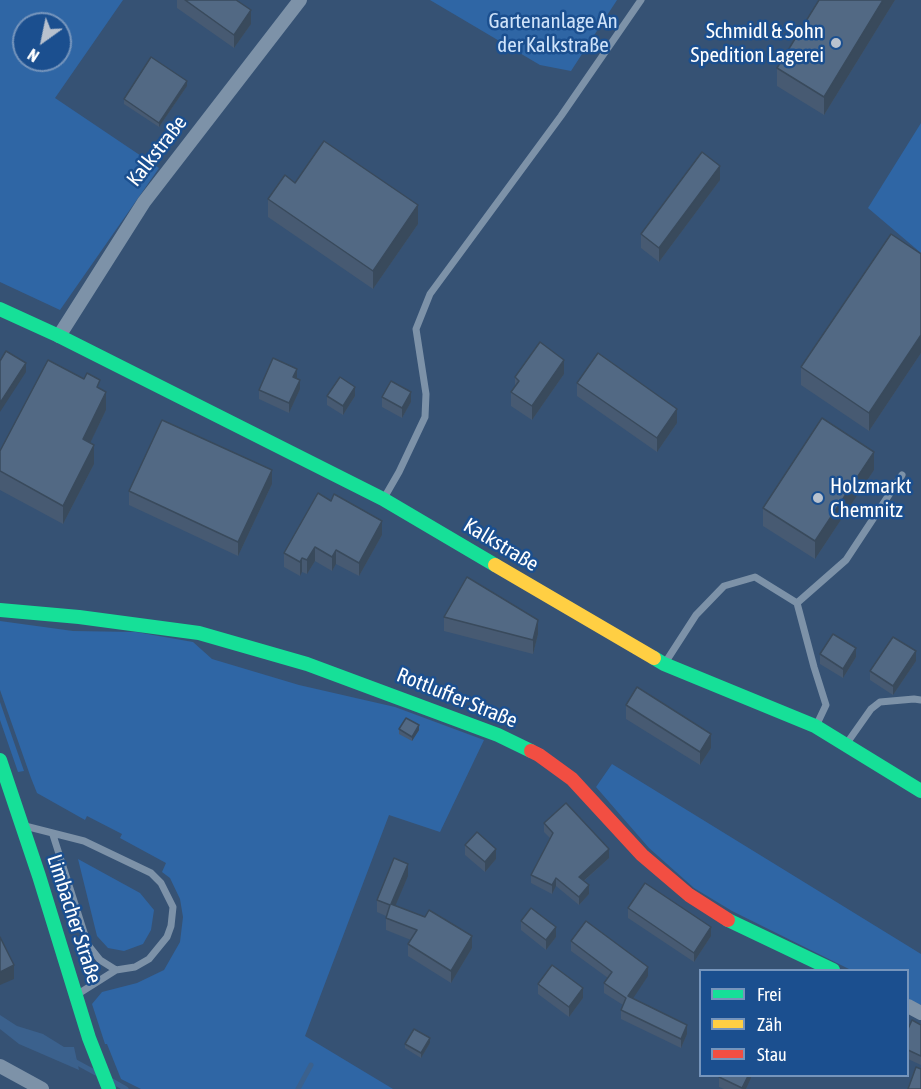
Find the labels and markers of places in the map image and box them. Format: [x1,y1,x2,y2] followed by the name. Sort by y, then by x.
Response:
[691,18,824,68] place label: Schmidl & Sohn Spedition Lagerei
[829,36,843,50] marker: Schmidl & Sohn Spedition Lagerei
[830,473,912,523] place label: Holzmarkt Chemnitz
[811,491,825,505] marker: Holzmarkt Chemnitz

